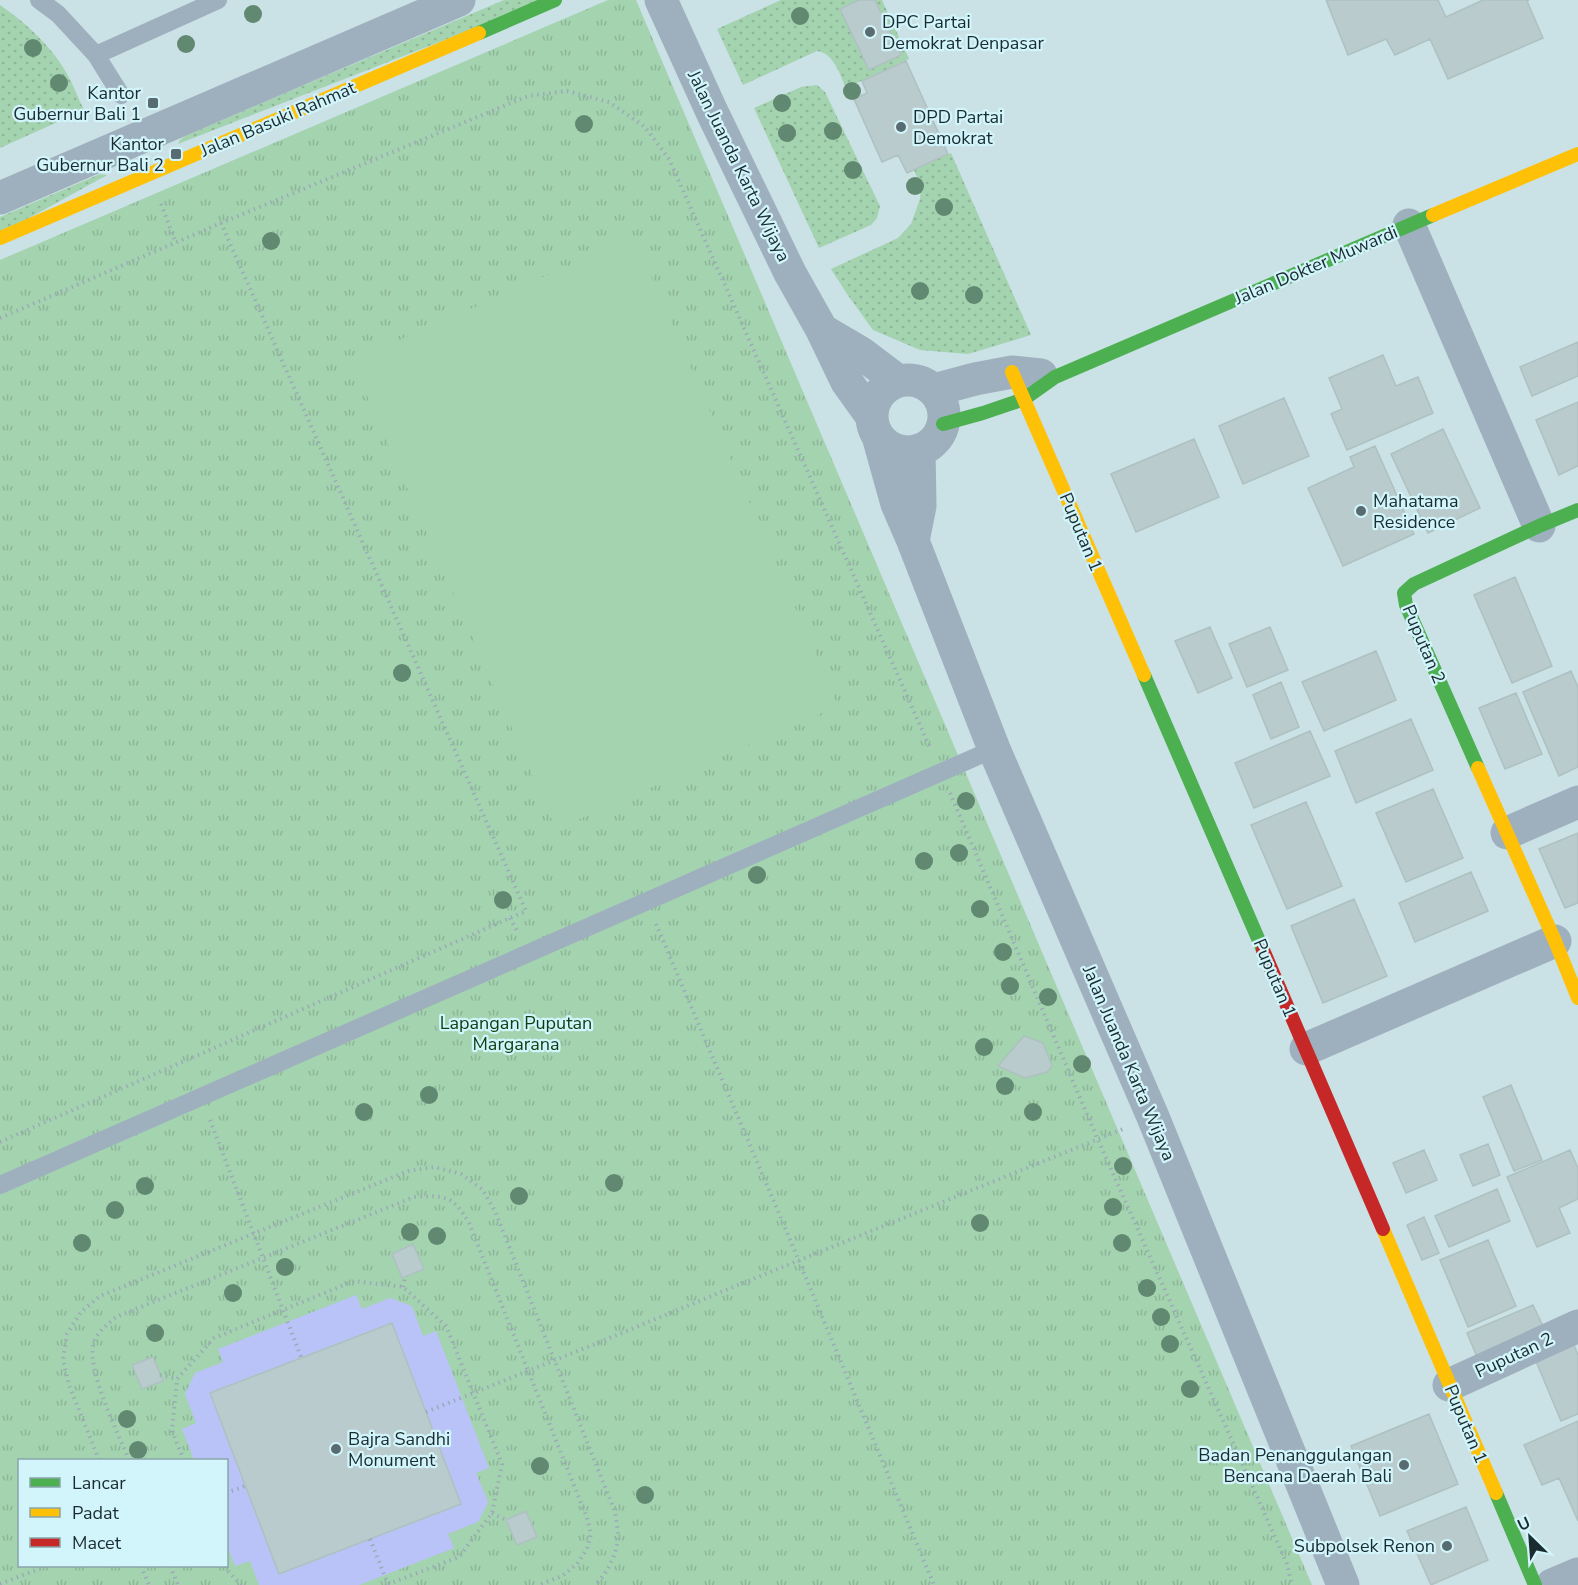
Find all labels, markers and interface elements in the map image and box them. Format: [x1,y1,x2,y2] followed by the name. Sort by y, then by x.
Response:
[882,10,1045,55] place label: DPC Partai Demokrat Denpasar
[863,25,877,39] marker: DPC Partai Demokrat Denpasar
[682,65,796,266] street label: Jalan Juanda Karta Wijaya
[196,75,360,163] street label: Jalan Basuki Rahmat
[13,81,142,126] place label: Kantor Gubernur Bali 1
[146,96,160,110] marker: Kantor Gubernur Bali 1
[913,105,1003,150] place label: DPD Partai Demokrat
[894,120,908,134] marker: DPD Partai Demokrat
[36,132,165,177] place label: Kantor Gubernur Bali 2
[169,147,183,161] marker: Kantor Gubernur Bali 2
[1230,220,1401,311] street label: Jalan Dokter Muwardi
[1054,489,1108,575] street label: Puputan 1
[1373,489,1458,534] place label: Mahatama Residence
[1354,504,1368,518] marker: Mahatama Residence
[1397,601,1451,687] street label: Puputan 2
[1248,935,1302,1021] street label: Puputan 1
[1077,961,1181,1164] street label: Jalan Juanda Karta Wijaya
[440,1011,592,1056] park label: Lapangan Puputan Margarana
[1471,1326,1557,1384] street label: Puputan 2
[1439,1381,1493,1467] street label: Puputan 1
[348,1427,450,1472] place label: Bajra Sandhi Monument
[329,1442,343,1456] marker: Bajra Sandhi Monument
[1198,1443,1392,1488] place label: Badan Penanggulangan Bencana Daerah Bali
[1397,1458,1411,1472] marker: Badan Penanggulangan Bencana Daerah Bali
[18,1459,228,1567] legend
[72,1471,126,1495] text: Lancar
[72,1501,120,1525] text: Padat
[1500,1507,1560,1567] north arrow
[1514,1512,1534,1537] text: U
[72,1531,122,1555] text: Macet
[1294,1534,1435,1558] place label: Subpolsek Renon
[1440,1539,1454,1553] marker: Subpolsek Renon

